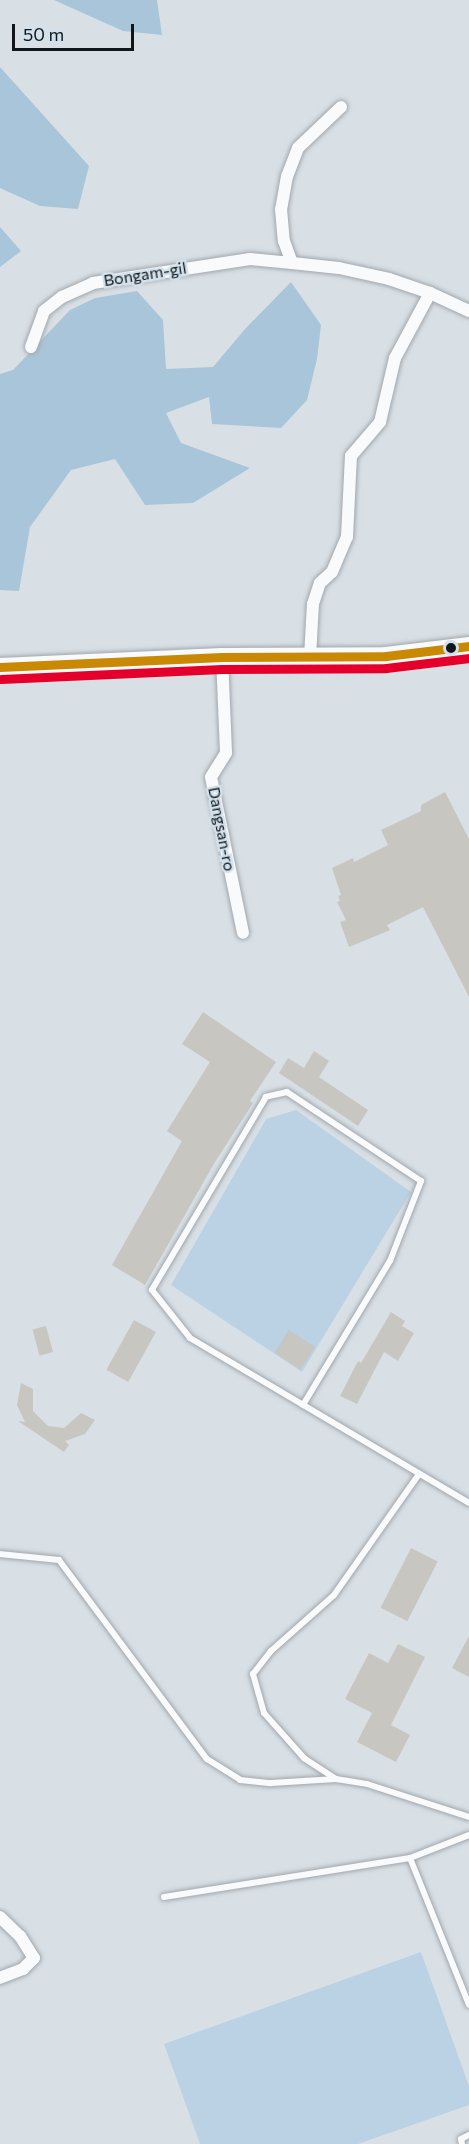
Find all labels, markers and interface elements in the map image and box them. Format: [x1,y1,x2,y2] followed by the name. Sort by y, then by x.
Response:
[15,12,136,50] scale bar
[23,23,64,45] text: 50 m
[102,258,188,290] street label: Bongam-gil
[445,642,457,654] unlabelled marker
[204,785,240,873] street label: Dangsan-ro

